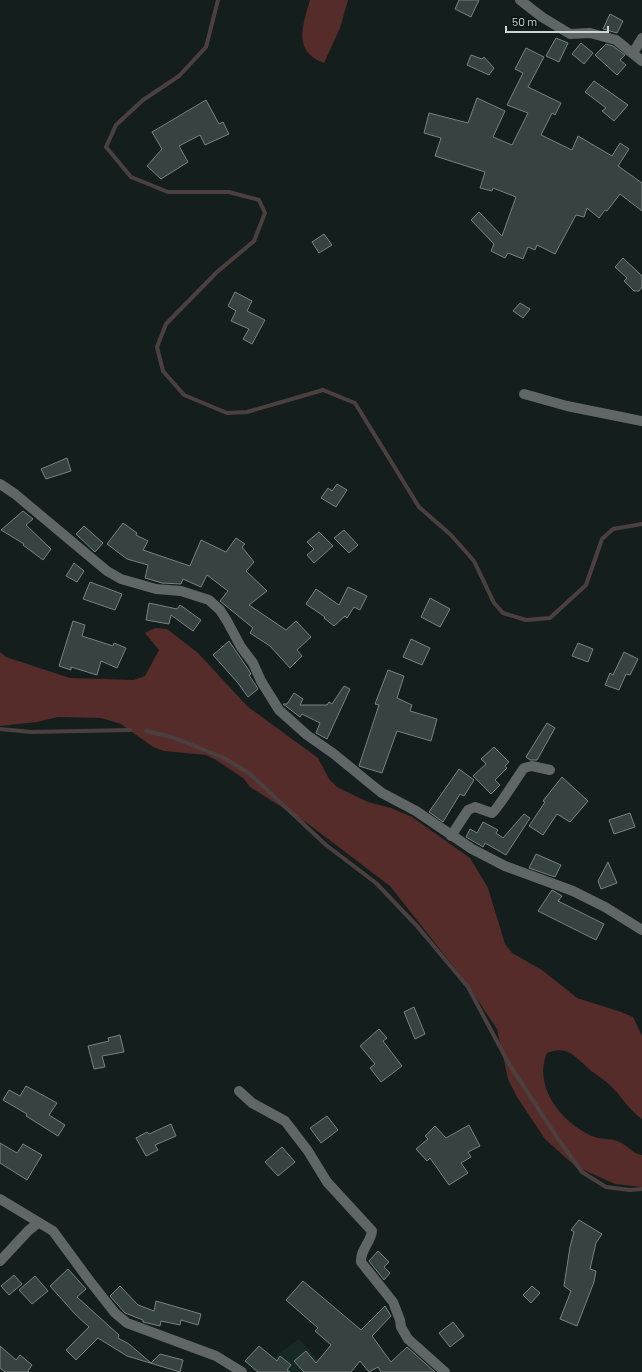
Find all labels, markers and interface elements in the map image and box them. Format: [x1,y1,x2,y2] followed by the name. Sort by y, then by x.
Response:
[506,8,608,34] scale bar
[512,14,537,28] text: 50 m

